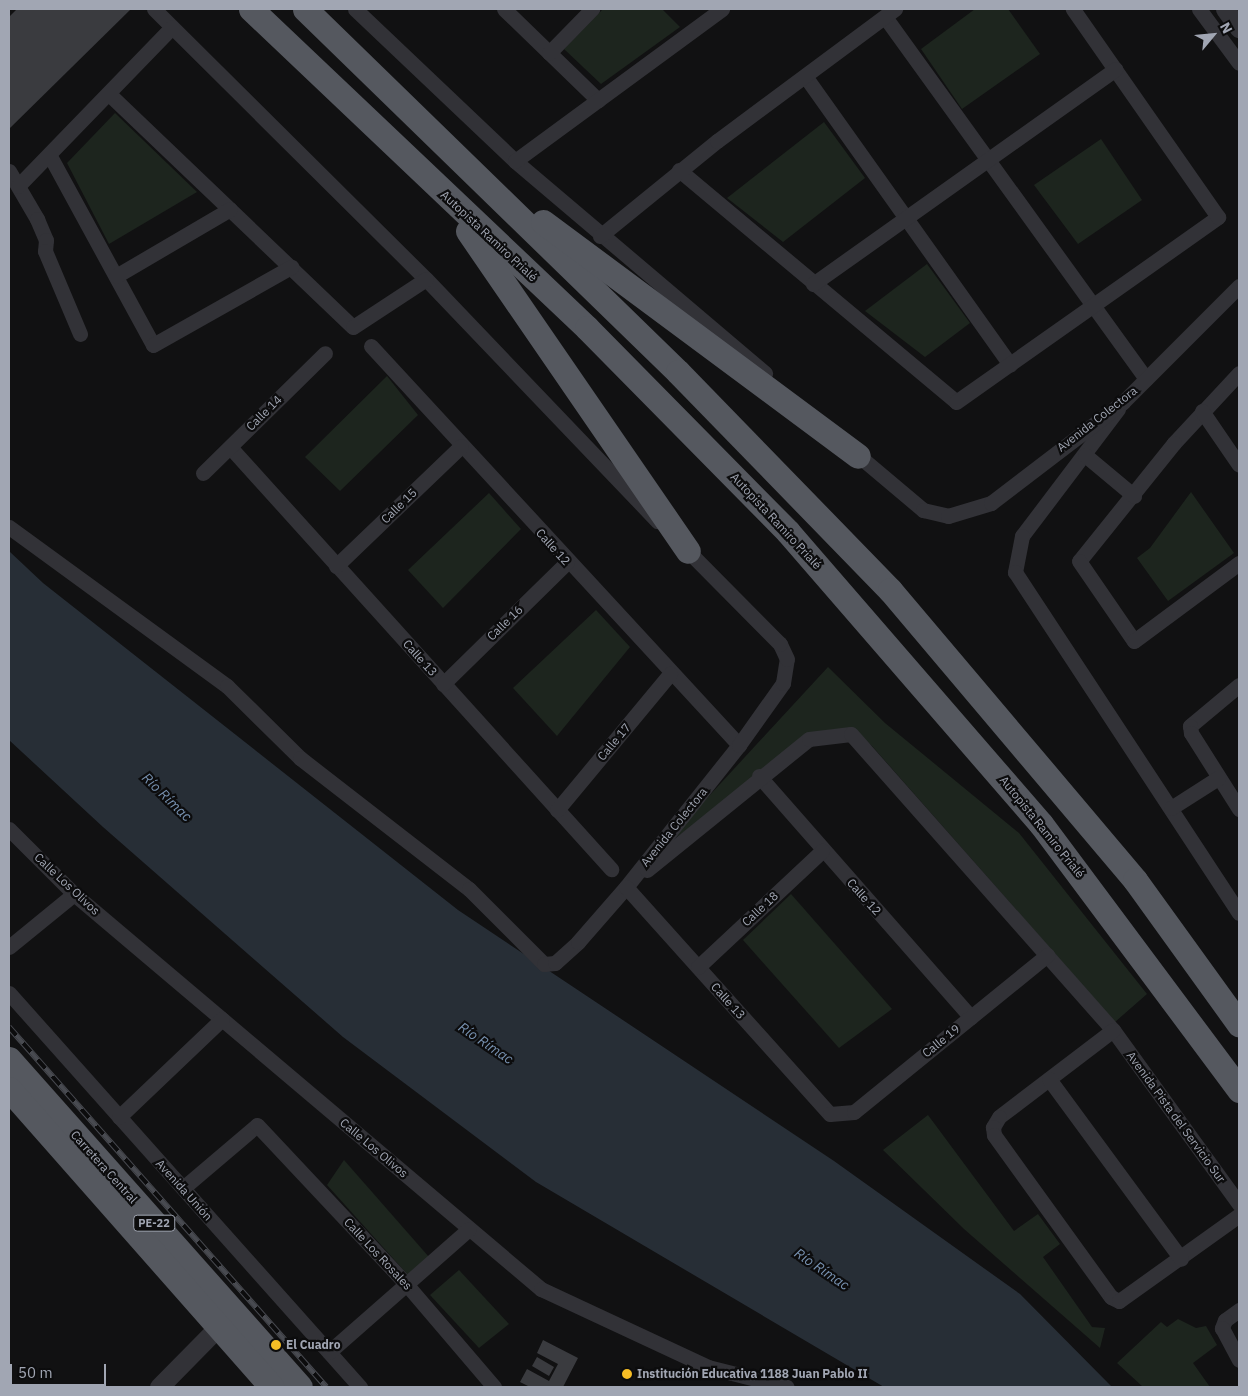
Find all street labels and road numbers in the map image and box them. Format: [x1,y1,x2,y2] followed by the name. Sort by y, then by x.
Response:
[438,188,540,284] street label: Autopista Ramiro Prialé
[1054,383,1140,455] street label: Avenida Colectora
[243,392,285,434] street label: Calle 14
[728,470,824,572] street label: Autopista Ramiro Prialé
[378,485,420,527] street label: Calle 15
[533,526,573,568] street label: Calle 12
[484,602,526,644] street label: Calle 16
[400,637,440,679] street label: Calle 13
[594,720,634,764] street label: Calle 17
[997,773,1087,881] street label: Autopista Ramiro Prialé
[638,785,710,869] street label: Avenida Colectora
[31,850,103,918] street label: Calle Los Olivos
[844,876,884,918] street label: Calle 12
[739,889,781,929] street label: Calle 18
[708,980,748,1022] street label: Calle 13
[919,1022,963,1060] street label: Calle 19
[1124,1049,1228,1185] street label: Avenida Pista del Servicio Sur
[337,1115,411,1181] street label: Calle Los Olivos
[68,1128,140,1206] street label: Carretera Central
[153,1156,215,1224] street label: Avenida Unión
[133,1214,175,1232] road number: PE-22
[341,1215,415,1293] street label: Calle Los Rosales

